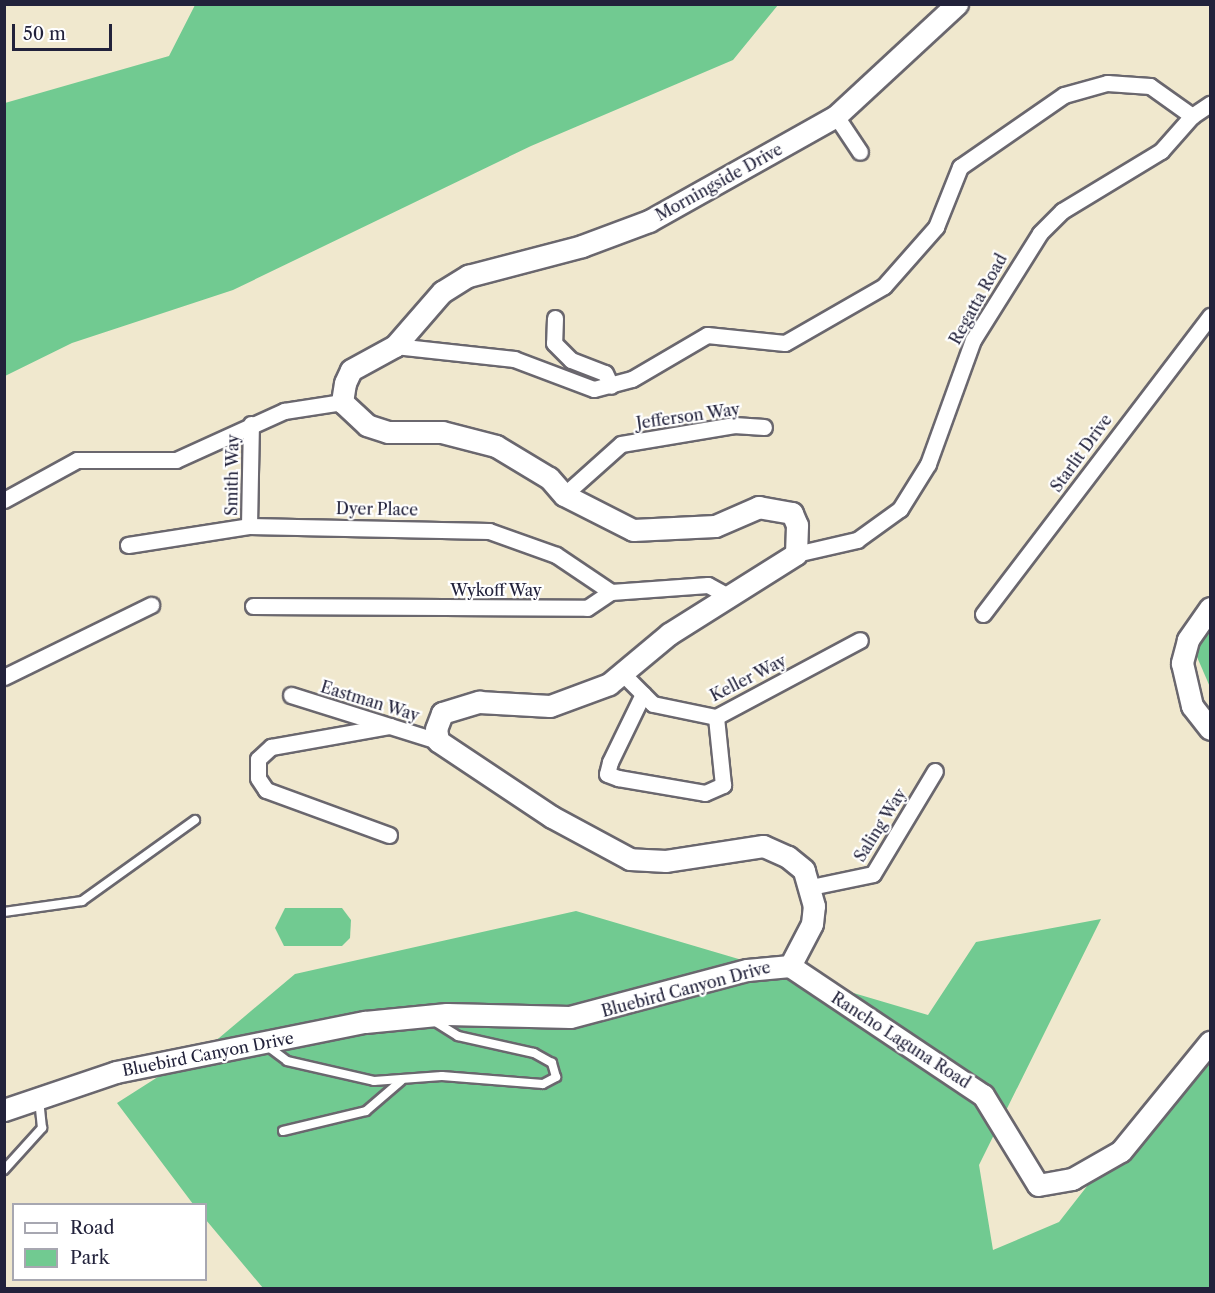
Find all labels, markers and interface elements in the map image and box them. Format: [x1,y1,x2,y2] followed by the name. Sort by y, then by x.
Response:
[15,12,116,50] scale bar
[23,23,66,45] text: 50 m
[652,139,786,225] street label: Morningside Drive
[945,250,1011,348] street label: Regatta Road
[635,399,741,433] street label: Jefferson Way
[1046,410,1116,496] street label: Starlit Drive
[222,434,242,516] street label: Smith Way
[336,499,418,519] street label: Dyer Place
[450,580,542,600] street label: Wykoff Way
[706,650,790,706] street label: Keller Way
[318,677,422,725] street label: Eastman Way
[850,785,910,865] street label: Saling Way
[599,957,773,1021] street label: Bluebird Canyon Drive
[828,988,974,1092] street label: Rancho Laguna Road
[121,1028,295,1080] street label: Bluebird Canyon Drive
[12,1203,207,1281] legend
[70,1217,115,1239] text: Road
[70,1247,109,1269] text: Park

